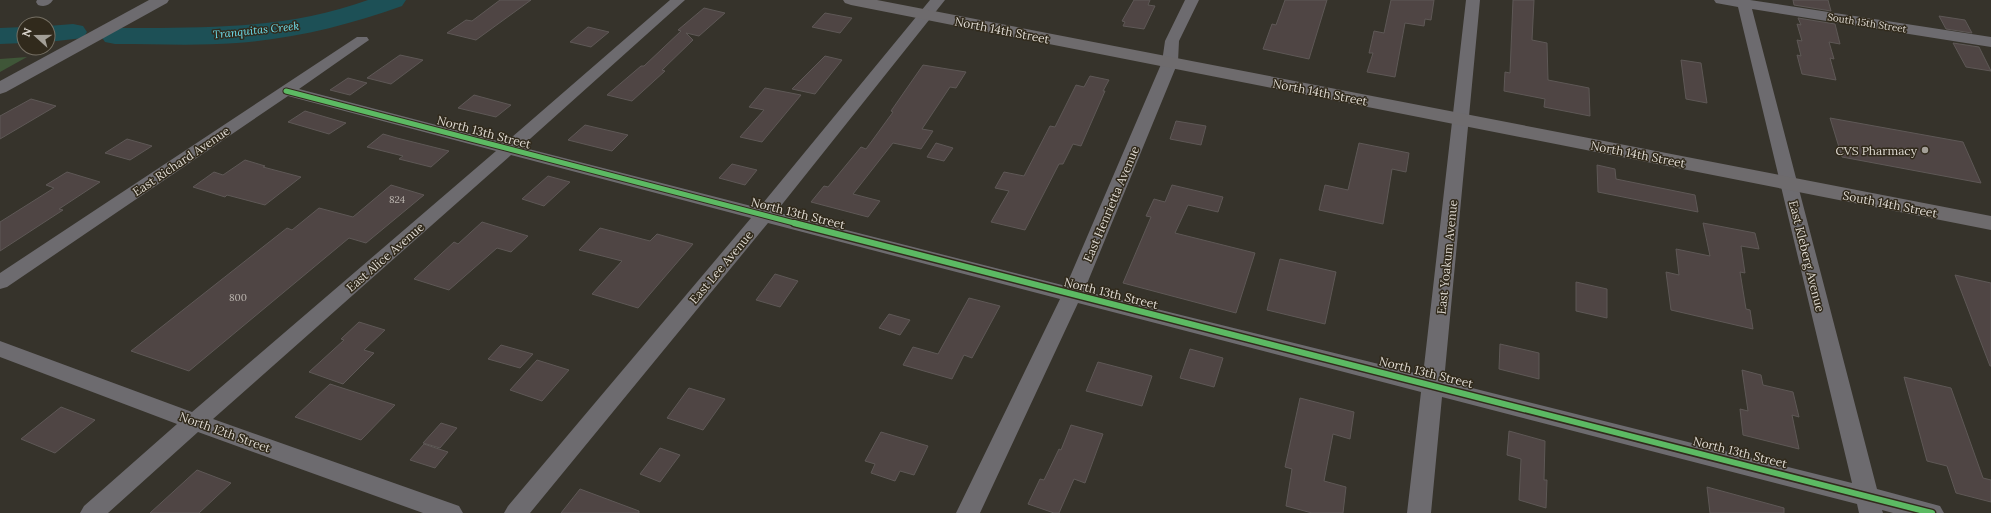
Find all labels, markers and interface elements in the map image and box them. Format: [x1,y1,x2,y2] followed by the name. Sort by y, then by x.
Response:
[1827,10,1908,36] street label: South 15th Street
[953,13,1051,47] street label: North 14th Street
[16,16,56,56] north arrow
[212,18,300,41] water label: Tranquitas Creek
[19,25,35,39] text: N
[1271,75,1369,109] street label: North 14th Street
[436,112,533,152] street label: North 13th Street
[130,123,233,199] street label: East Richard Avenue
[1589,137,1687,171] street label: North 14th Street
[1080,143,1142,264] street label: East Henrietta Avenue
[1835,143,1918,158] place label: CVS Pharmacy
[1920,145,1930,155] marker: CVS Pharmacy
[1842,187,1939,221] street label: South 14th Street
[389,193,406,206] house number: 824
[749,194,847,232] street label: North 13th Street
[1434,198,1461,315] street label: East Yoakum Avenue
[1786,199,1828,314] street label: East Kleberg Avenue
[343,219,427,295] street label: East Alice Avenue
[686,227,756,307] street label: East Lee Avenue
[1062,274,1160,312] street label: North 13th Street
[229,291,247,304] house number: 800
[1377,353,1475,391] street label: North 13th Street
[177,409,273,456] street label: North 12th Street
[1691,433,1789,471] street label: North 13th Street

